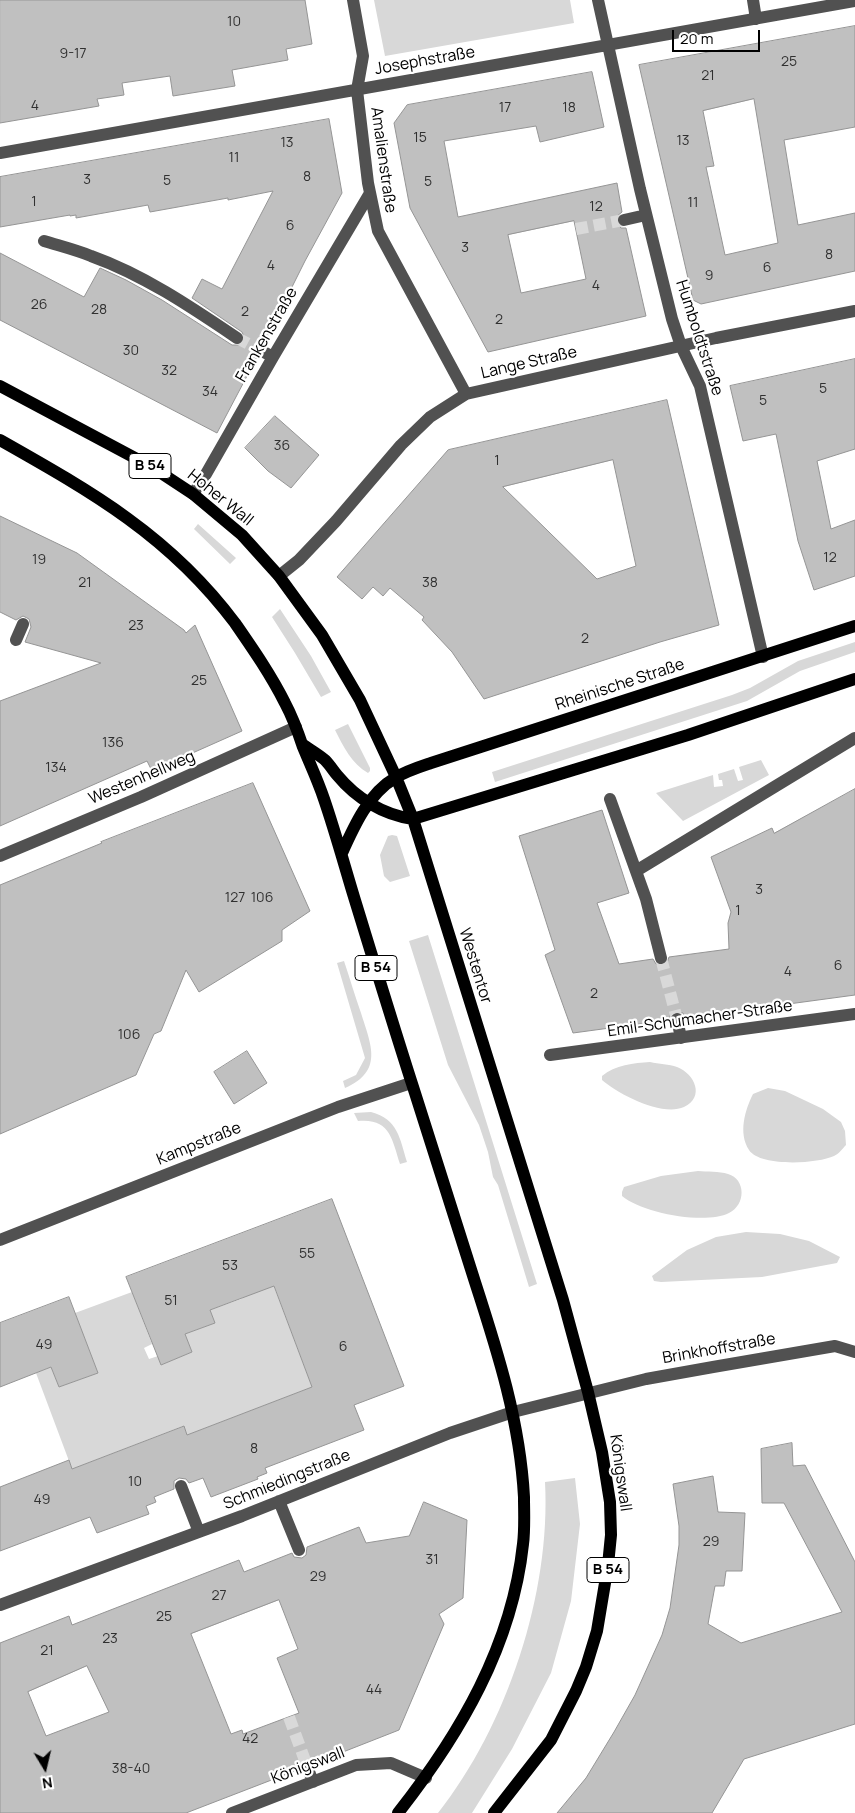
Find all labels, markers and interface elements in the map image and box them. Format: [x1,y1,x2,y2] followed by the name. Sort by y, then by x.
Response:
[227,14,241,30] house number: 10
[675,20,762,52] scale bar
[680,28,713,49] text: 20 m
[373,43,477,79] street label: Josephstraße
[59,46,87,62] house number: 9-17
[781,54,797,70] house number: 25
[701,68,715,84] house number: 21
[31,98,39,114] house number: 4
[499,100,511,116] house number: 17
[562,100,576,116] house number: 18
[366,106,400,214] street label: Amalienstraße
[413,130,427,146] house number: 15
[676,133,690,149] house number: 13
[280,135,294,151] house number: 13
[229,150,239,166] house number: 11
[303,169,311,185] house number: 8
[83,172,91,188] house number: 3
[163,173,171,189] house number: 5
[424,174,432,190] house number: 5
[31,194,37,210] house number: 1
[688,195,698,211] house number: 11
[589,199,603,215] house number: 12
[286,218,294,234] house number: 6
[461,240,469,256] house number: 3
[825,247,833,263] house number: 8
[267,258,275,274] house number: 4
[763,260,771,276] house number: 6
[705,268,713,284] house number: 9
[592,278,600,294] house number: 4
[671,278,727,398] street label: Humboldtstraße
[232,284,302,386] street label: Frankenstraße
[31,297,47,313] house number: 26
[91,302,107,318] house number: 28
[241,304,249,320] house number: 2
[495,312,503,328] house number: 2
[123,343,139,359] house number: 30
[479,343,579,383] street label: Lange Straße
[161,363,177,379] house number: 32
[819,381,827,397] house number: 5
[202,384,218,400] house number: 34
[759,393,767,409] house number: 5
[274,438,290,454] house number: 36
[494,453,500,469] house number: 1
[129,454,171,478] road number: B 54
[183,466,257,530] street label: Hoher Wall
[823,550,837,566] house number: 12
[32,552,46,568] house number: 19
[78,575,92,591] house number: 21
[422,575,438,591] house number: 38
[128,618,144,634] house number: 23
[581,631,589,647] house number: 2
[553,655,687,715] street label: Rheinische Straße
[191,673,207,689] house number: 25
[102,735,124,751] house number: 136
[86,747,198,809] street label: Westenhellweg
[45,760,67,776] house number: 134
[755,882,763,898] house number: 3
[225,890,245,906] house number: 127
[251,890,273,906] house number: 106
[735,903,741,919] house number: 1
[454,926,496,1006] street label: Westentor
[355,956,397,980] road number: B 54
[834,958,842,974] house number: 6
[784,964,792,980] house number: 4
[590,986,598,1002] house number: 2
[606,996,794,1042] street label: Emil-Schumacher-Straße
[118,1027,140,1043] house number: 106
[154,1118,244,1170] street label: Kampstraße
[299,1246,315,1262] house number: 55
[222,1258,238,1274] house number: 53
[164,1293,178,1309] house number: 51
[661,1330,777,1368] street label: Brinkhoffstraße
[36,1337,52,1353] house number: 49
[339,1339,347,1355] house number: 6
[605,1433,635,1513] street label: Königswall
[250,1441,258,1457] house number: 8
[221,1446,353,1514] street label: Schmiedingstraße
[128,1474,142,1490] house number: 10
[34,1492,50,1508] house number: 49
[703,1534,719,1550] house number: 29
[425,1552,439,1568] house number: 31
[587,1558,629,1582] road number: B 54
[310,1569,326,1585] house number: 29
[211,1588,227,1604] house number: 27
[156,1609,172,1625] house number: 25
[102,1631,118,1647] house number: 23
[40,1643,54,1659] house number: 21
[366,1682,382,1698] house number: 44
[242,1731,258,1747] house number: 42
[20,1743,70,1793] north arrow
[268,1743,348,1789] street label: Königswall
[112,1761,150,1777] house number: 38-40
[41,1773,54,1793] text: N

